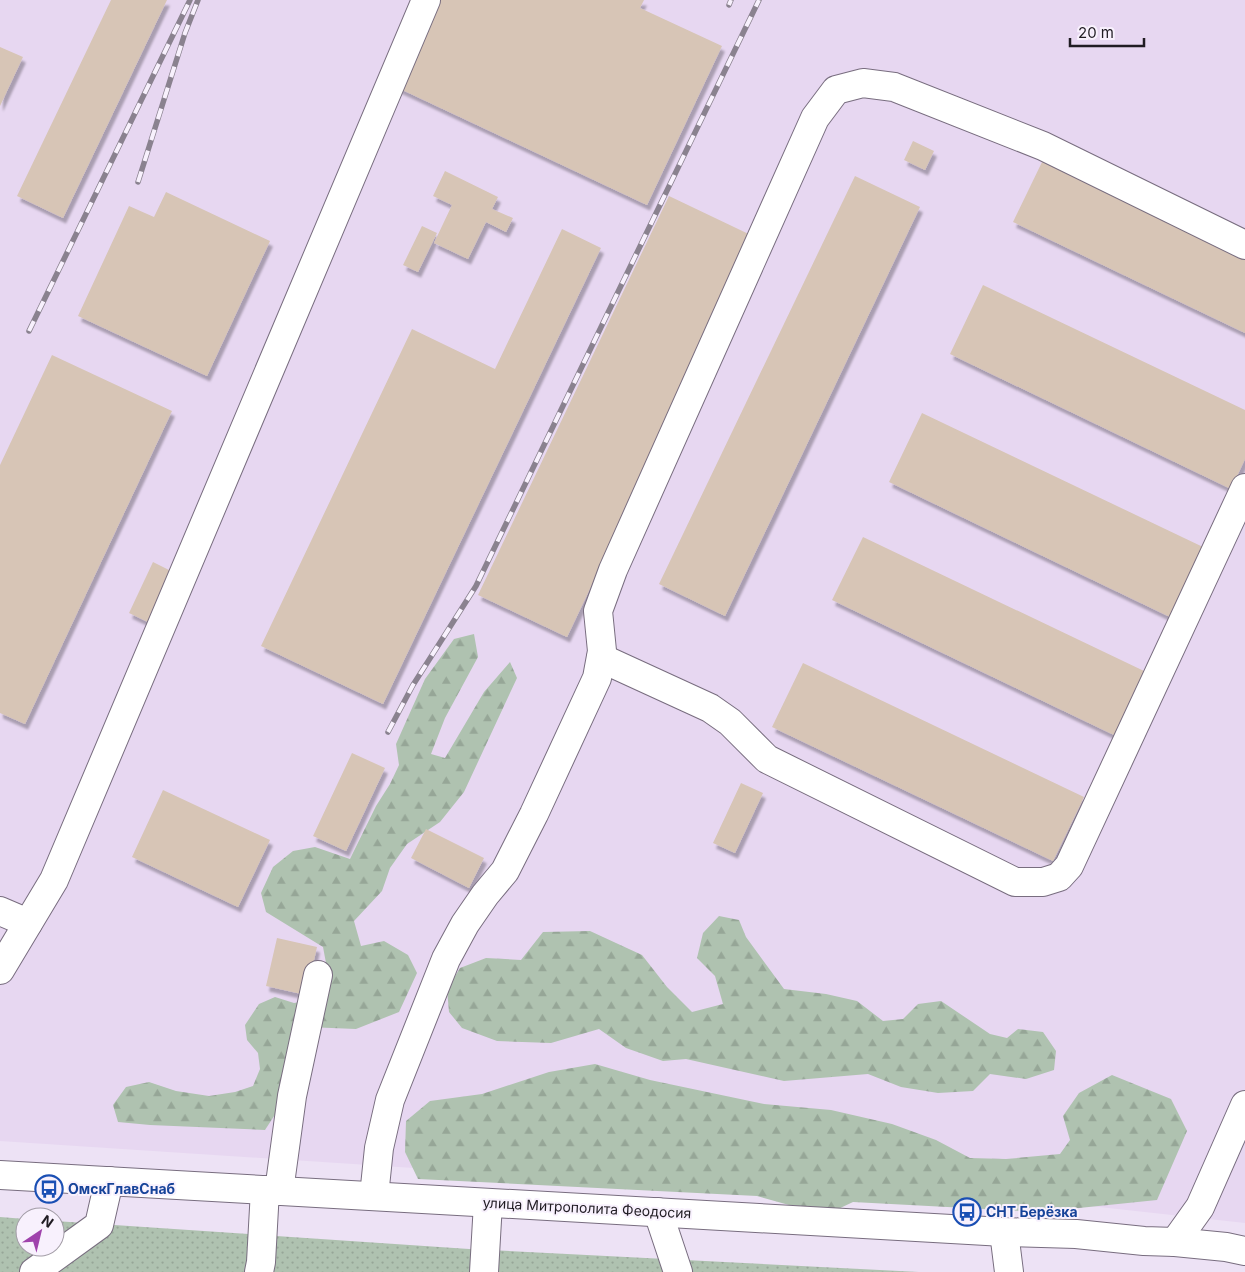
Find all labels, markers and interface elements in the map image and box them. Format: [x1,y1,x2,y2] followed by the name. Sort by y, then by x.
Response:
[1070,15,1144,47] scale bar
[1078,23,1114,42] text: 20 m
[34,1174,64,1204] bus stop icon: ОмскГлавСнаб
[68,1180,175,1197] place label: ОмскГлавСнаб
[482,1194,692,1221] street label: улица Митрополита Феодосия
[952,1197,982,1227] bus stop icon: СНТ Берёзка
[986,1203,1078,1220] place label: СНТ Берёзка
[15,1207,65,1257] north arrow
[38,1211,57,1231] text: N

